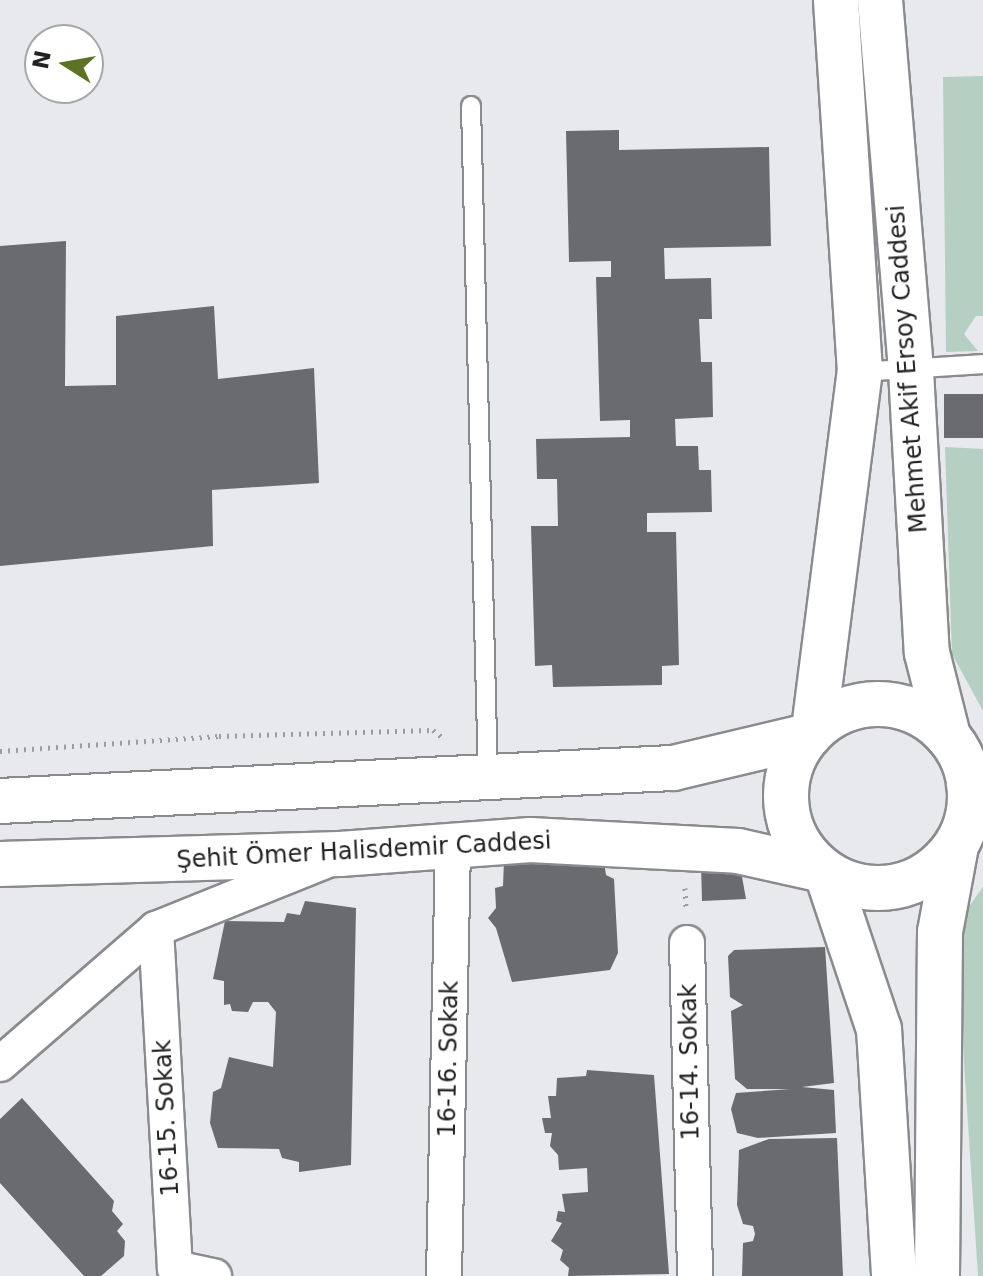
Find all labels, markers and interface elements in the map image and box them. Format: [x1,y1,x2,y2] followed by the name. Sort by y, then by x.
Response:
[24,24,104,104] north arrow
[28,48,56,71] text: N
[882,204,934,534] street label: Mehmet Akif Ersoy Caddesi
[176,827,552,875] street label: Şehit Ömer Halisdemir Caddesi
[433,980,465,1138] street label: 16-16. Sokak
[674,983,706,1141] street label: 16-14. Sokak
[149,1039,185,1197] street label: 16-15. Sokak

